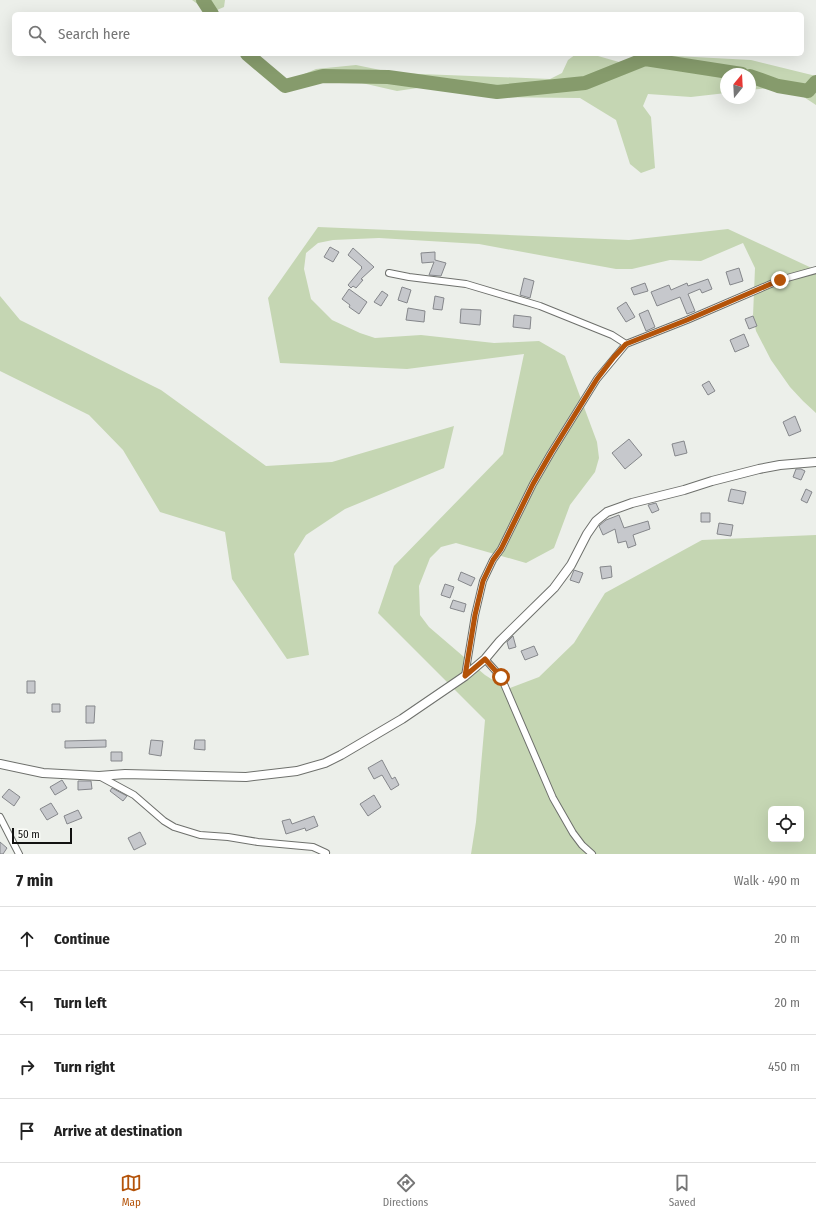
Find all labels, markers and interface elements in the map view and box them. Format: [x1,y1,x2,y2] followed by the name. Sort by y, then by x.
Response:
[12,12,804,56] search box
[26,23,48,45] icon: search
[58,25,130,43] text: Search here
[720,68,756,104] north arrow
[771,271,789,289] route end
[492,668,510,686] route start
[768,806,804,842] map controls
[768,806,804,842] button: locate
[12,826,72,845] scale bar
[18,828,40,841] text: 50 m
[16,870,53,891] text: 7 min
[734,873,800,888] text: Walk · 490 m
[16,928,38,950] icon: ahead
[54,930,110,948] text: Continue
[774,931,800,946] text: 20 m
[16,992,38,1014] icon: left
[54,994,107,1012] text: Turn left
[774,995,800,1010] text: 20 m
[16,1056,38,1078] icon: right
[54,1058,115,1076] text: Turn right
[768,1059,800,1074] text: 450 m
[16,1120,38,1142] icon: arrive
[54,1122,182,1140] text: Arrive at destination
[120,1172,142,1209] tab: Map
[383,1172,428,1209] tab: Directions
[669,1172,696,1209] tab: Saved

